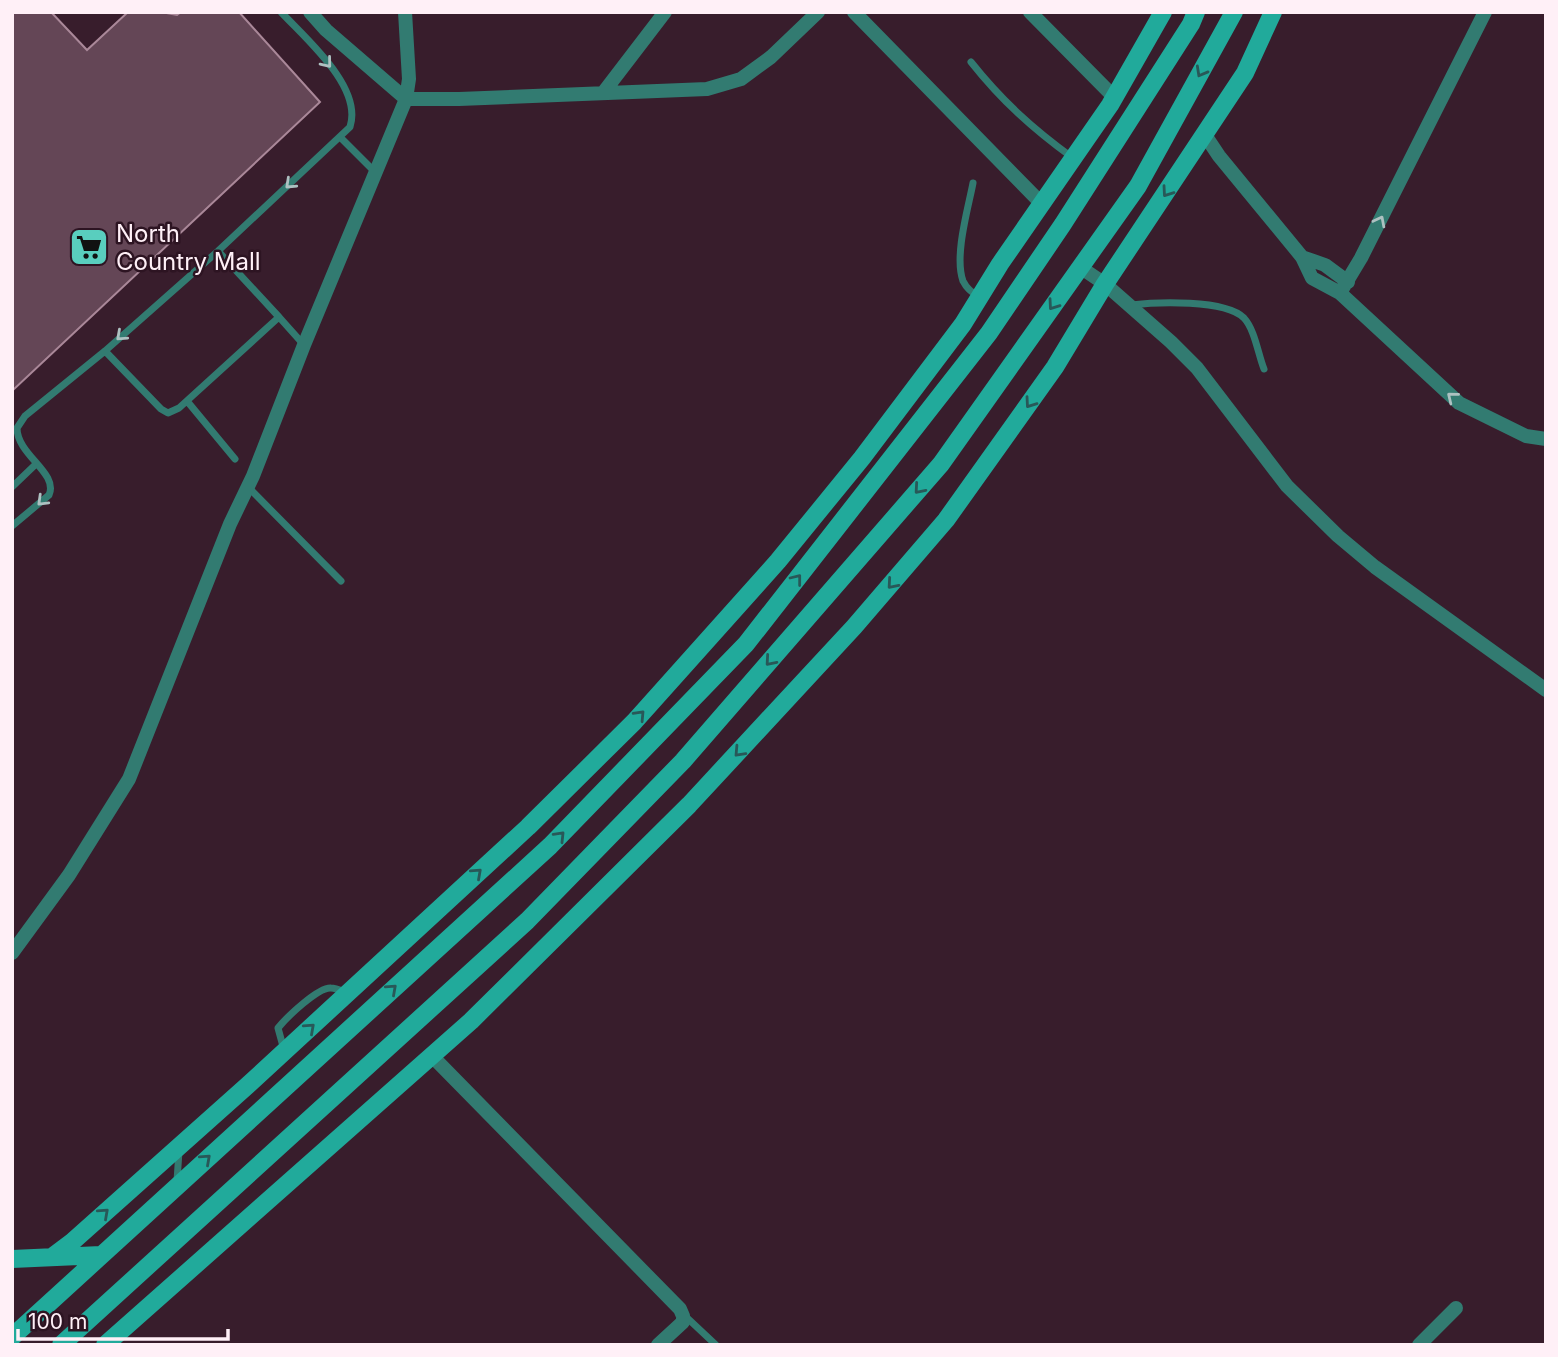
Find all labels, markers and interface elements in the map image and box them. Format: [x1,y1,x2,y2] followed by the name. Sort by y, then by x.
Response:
[319,55,331,68] one-way arrow
[1196,65,1209,77] one-way arrow
[285,175,298,188] one-way arrow
[1163,184,1175,197] one-way arrow
[1371,216,1385,228] one-way arrow
[116,219,261,276] place label: North Country Mall
[68,226,110,268] supermarket icon: North Country Mall
[1049,297,1062,310] one-way arrow
[116,328,129,340] one-way arrow
[1447,392,1459,405] one-way arrow
[1026,395,1038,408] one-way arrow
[915,480,927,493] one-way arrow
[37,492,50,505] one-way arrow
[788,574,801,587] one-way arrow
[888,575,900,588] one-way arrow
[766,652,778,665] one-way arrow
[631,710,644,723] one-way arrow
[734,744,747,757] one-way arrow
[551,831,564,844] one-way arrow
[469,869,482,882] one-way arrow
[384,985,397,998] one-way arrow
[301,1023,314,1036] one-way arrow
[198,1155,211,1167] one-way arrow
[96,1208,109,1221] one-way arrow
[18,1298,228,1342] scale bar
[28,1309,87,1334] text: 100 m

